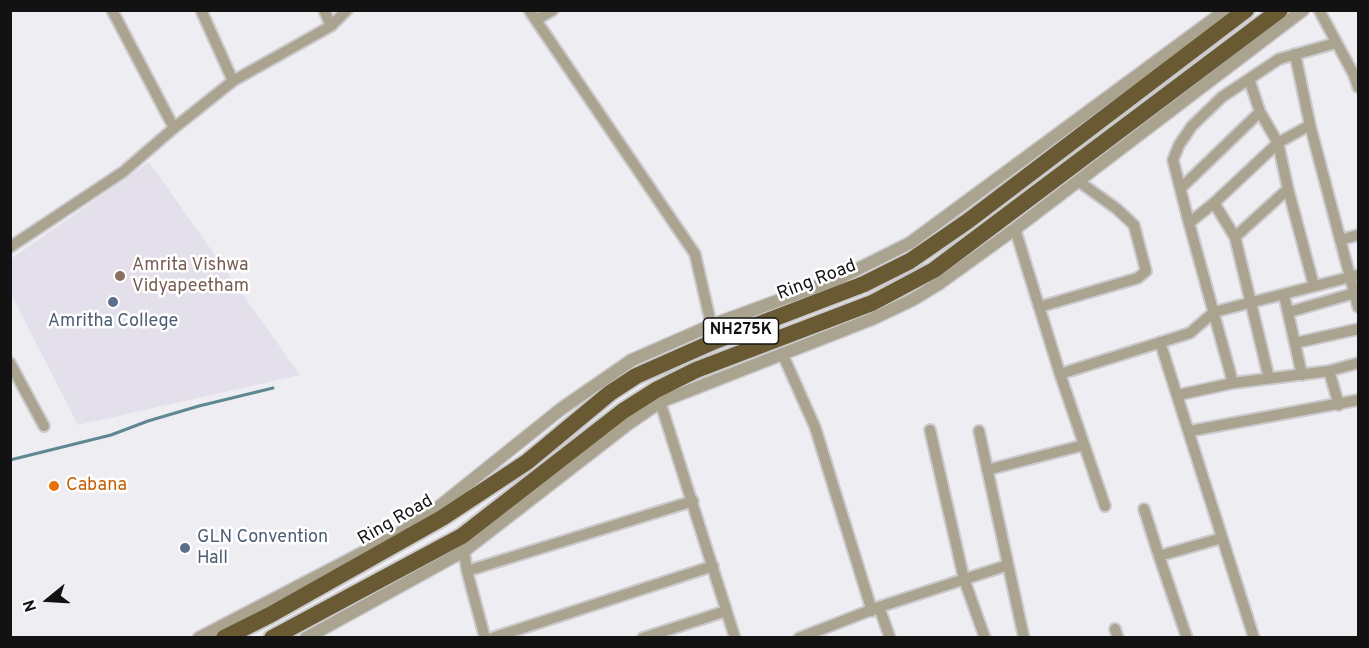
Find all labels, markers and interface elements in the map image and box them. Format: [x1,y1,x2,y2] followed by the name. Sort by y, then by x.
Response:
[132,255,249,298] place label: Amrita Vishwa Vidyapeetham
[774,256,860,306] street label: Ring Road
[113,269,127,283] marker: Amrita Vishwa Vidyapeetham
[106,295,120,309] marker: Amritha College
[48,311,178,333] place label: Amritha College
[704,318,778,344] road number: NH275K
[66,475,127,497] place label: Cabana
[47,479,61,493] marker: Cabana
[355,491,437,551] street label: Ring Road
[197,527,328,570] place label: GLN Convention Hall
[178,541,192,555] marker: GLN Convention Hall
[18,570,78,630] north arrow
[20,597,42,614] text: N

